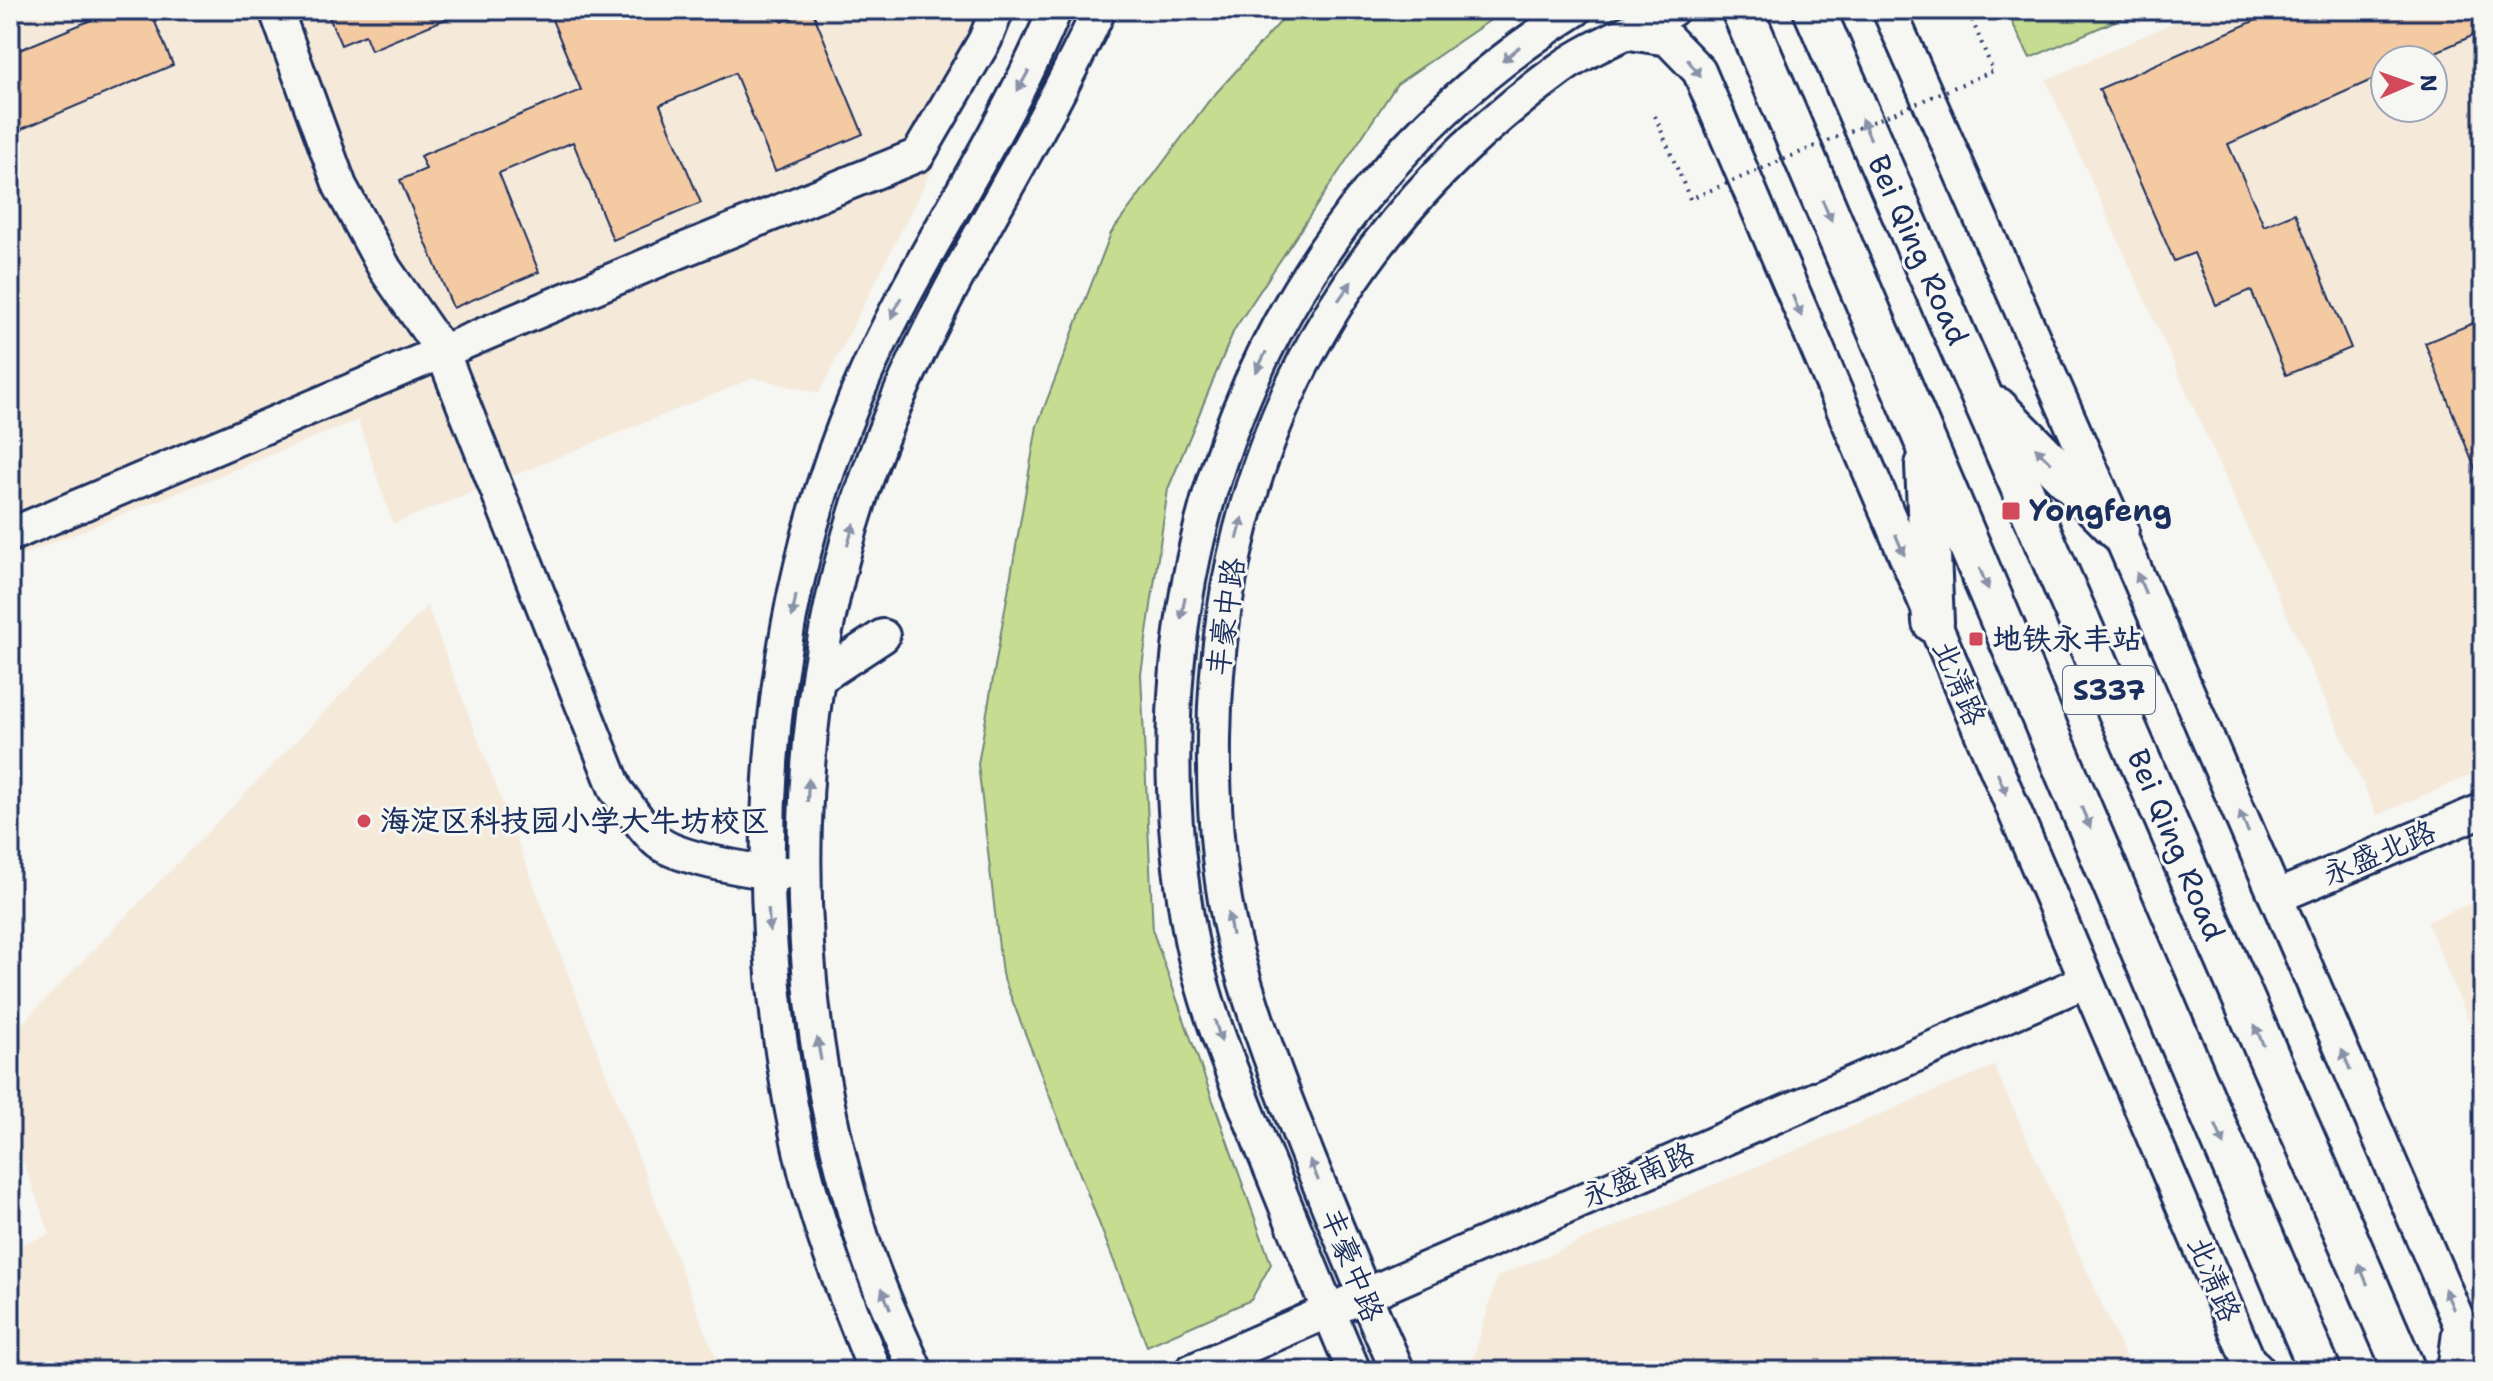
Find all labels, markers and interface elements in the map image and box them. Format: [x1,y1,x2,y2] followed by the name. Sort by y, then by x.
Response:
[2369,44,2449,124] north arrow
[1501,45,1521,62] one-way arrow
[1685,58,1701,78] one-way arrow
[1016,70,1030,92] one-way arrow
[2414,74,2443,93] text: N
[1859,117,1872,141] one-way arrow
[1858,148,1979,352] street label: Bei Qing Road
[1821,199,1834,222] one-way arrow
[1336,281,1352,302] one-way arrow
[1791,294,1804,318] one-way arrow
[889,296,903,320] one-way arrow
[1254,350,1268,373] one-way arrow
[2035,446,2053,465] one-way arrow
[2029,490,2172,531] place label: Yongfeng
[2000,500,2022,522] marker: Yongfeng
[1235,515,1247,540] one-way arrow
[845,522,857,546] one-way arrow
[1893,533,1906,557] one-way arrow
[1197,555,1254,679] street label: 丰豪中路
[1978,567,1991,590] one-way arrow
[2134,571,2148,595] one-way arrow
[788,594,800,619] one-way arrow
[1176,596,1189,621] one-way arrow
[1992,618,2142,659] place label: 地铁永丰站
[1967,630,1985,648] marker: 地铁永丰站
[1923,633,1996,732] street label: 北清路
[2063,666,2155,714] road number: S337
[2118,743,2235,947] street label: Bei Qing Road
[1995,772,2008,796] one-way arrow
[802,777,815,802] one-way arrow
[380,800,770,841] place label: 海淀区科技园小学大牛坊校区
[2079,806,2092,830] one-way arrow
[2237,810,2250,833] one-way arrow
[2316,810,2442,895] street label: 永盛北路
[355,812,373,830] marker: 海淀区科技园小学大牛坊校区
[763,908,776,933] one-way arrow
[1224,911,1236,936] one-way arrow
[1212,1019,1225,1043] one-way arrow
[2252,1023,2266,1047] one-way arrow
[813,1036,825,1061] one-way arrow
[2340,1049,2353,1072] one-way arrow
[2213,1123,2226,1147] one-way arrow
[1575,1132,1701,1217] street label: 永盛南路
[1307,1158,1320,1182] one-way arrow
[1311,1202,1394,1328] street label: 丰豪中路
[2178,1229,2251,1328] street label: 北清路
[2356,1262,2369,1286] one-way arrow
[879,1287,892,1311] one-way arrow
[2442,1287,2455,1311] one-way arrow

